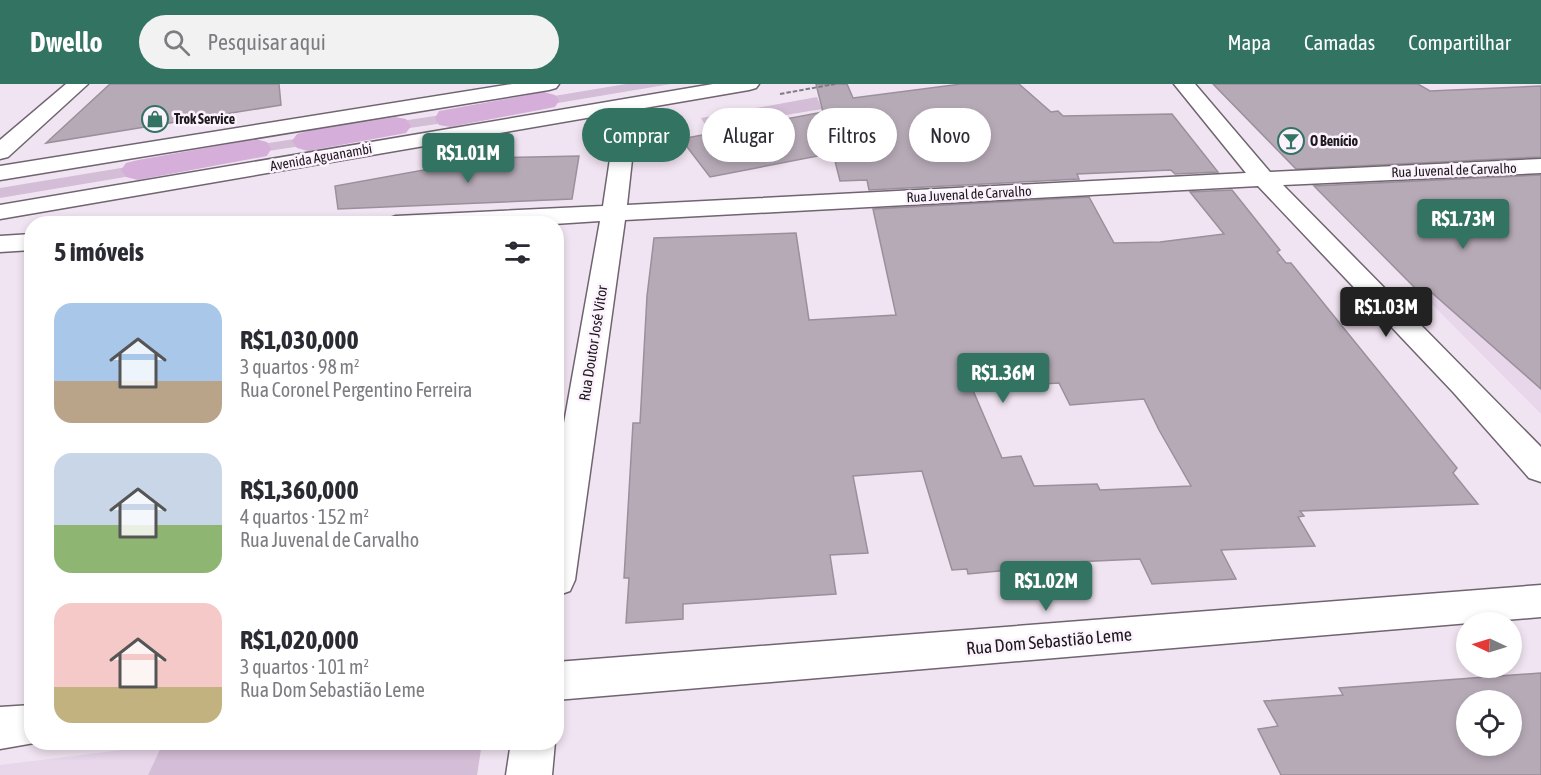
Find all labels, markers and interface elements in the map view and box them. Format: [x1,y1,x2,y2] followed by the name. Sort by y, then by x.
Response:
[139,15,559,69] search box
[30,26,103,58] text: Dwello
[160,26,193,59] icon: search
[208,29,326,55] text: Pesquisar aqui
[1227,30,1271,54] text: Mapa
[1304,30,1375,54] text: Camadas
[1408,30,1511,54] text: Compartilhar
[140,104,170,134] shop icon: Trok Service
[582,108,690,162] chip: Comprar
[702,108,795,162] chip: Alugar
[807,108,897,162] chip: Filtros
[909,108,991,162] chip: Novo
[174,111,235,127] place label: Trok Service
[1276,126,1306,156] bar icon: O Benício
[413,133,523,184] pin: R$1.01M
[1310,133,1358,149] place label: O Benício
[269,140,373,174] street label: Avenida Aguanambi
[436,141,500,164] text: R$1.01M
[1391,160,1517,180] street label: Rua Juvenal de Carvalho
[906,183,1032,205] street label: Rua Juvenal de Carvalho
[1408,199,1518,250] pin: R$1.73M
[1431,207,1495,230] text: R$1.73M
[501,236,534,269] icon: filters
[54,237,144,267] text: 5 imóveis
[575,284,611,402] street label: Rua Doutor José Vitor
[1331,287,1441,338] pin: R$1.03M
[1354,295,1418,318] text: R$1.03M
[240,325,359,355] text: R$1,030,000
[102,327,174,399] icon: home
[948,353,1058,404] pin: R$1.36M
[240,355,360,378] text: 3 quartos · 98 m²
[971,361,1035,384] text: R$1.36M
[240,378,472,401] text: Rua Coronel Pergentino Ferreira
[240,475,359,505] text: R$1,360,000
[102,477,174,549] icon: home
[240,505,369,528] text: 4 quartos · 152 m²
[240,528,419,551] text: Rua Juvenal de Carvalho
[991,561,1101,612] pin: R$1.02M
[1014,569,1078,592] text: R$1.02M
[1456,612,1522,678] north arrow
[1456,612,1522,756] map controls
[965,623,1133,659] street label: Rua Dom Sebastião Leme
[240,625,359,655] text: R$1,020,000
[102,627,174,699] icon: home
[240,655,369,678] text: 3 quartos · 101 m²
[240,678,425,701] text: Rua Dom Sebastião Leme
[1456,690,1522,756] button: locate

